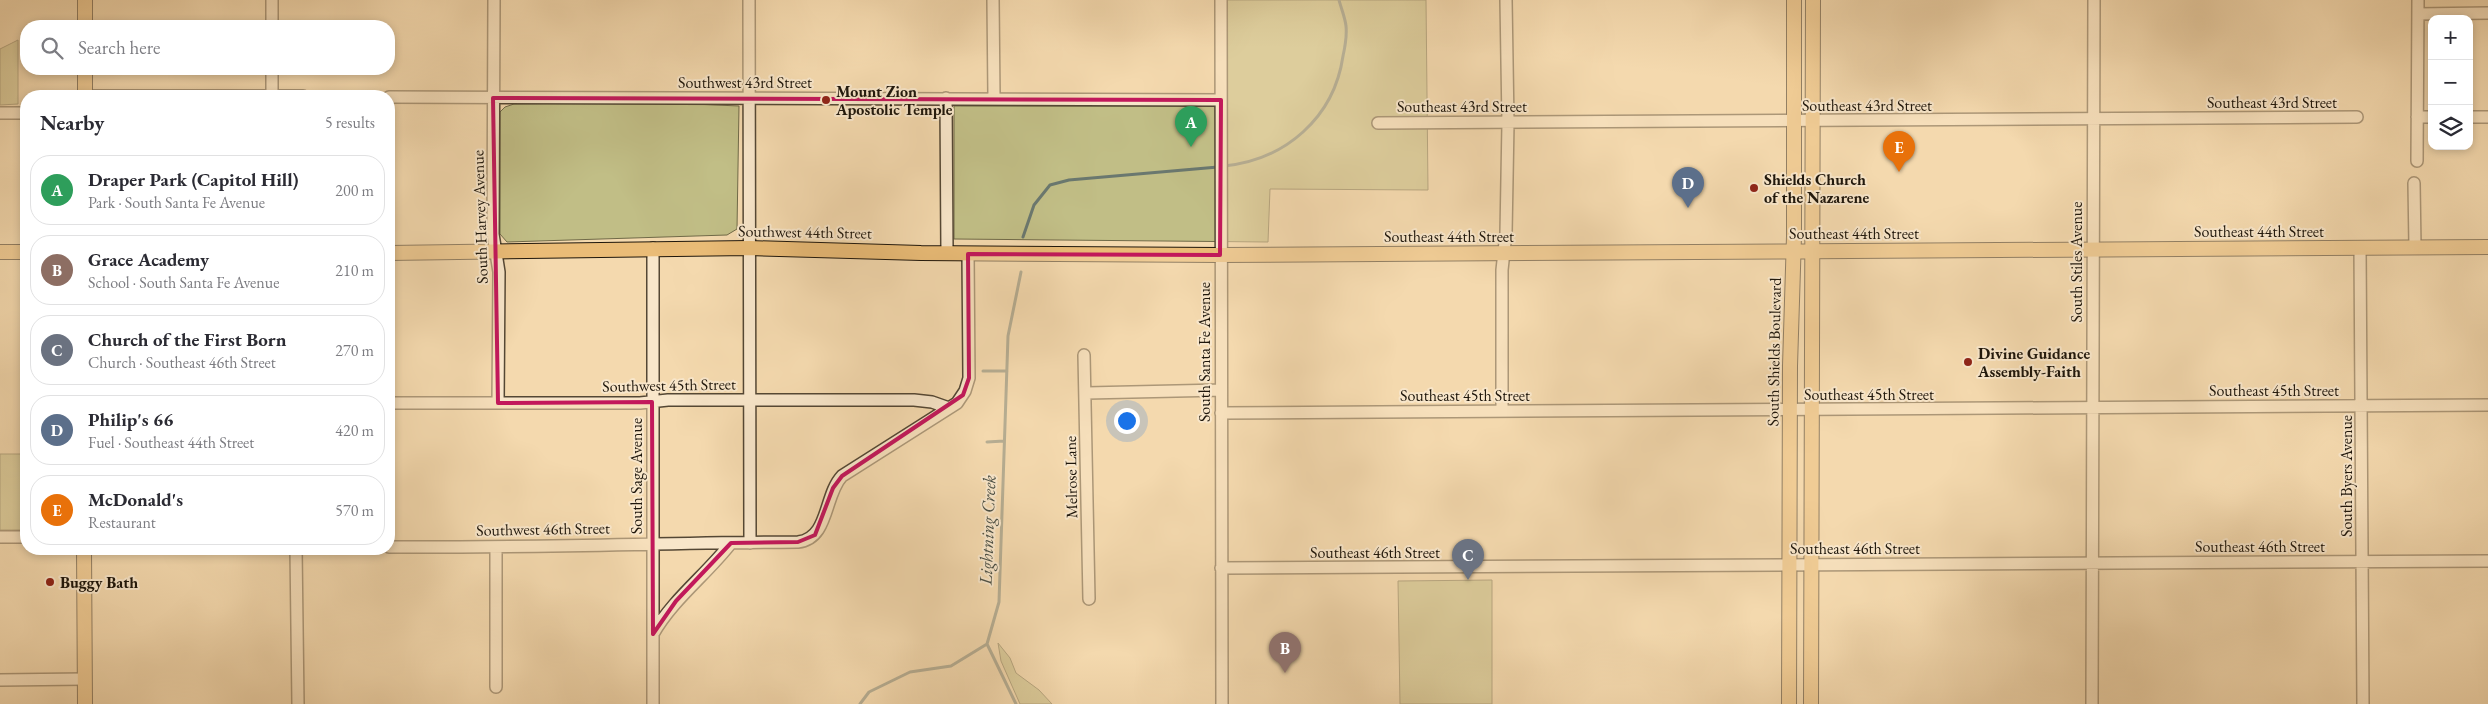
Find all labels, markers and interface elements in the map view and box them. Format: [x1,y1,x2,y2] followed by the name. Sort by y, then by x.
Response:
[2428,15,2473,150] map controls
[2428,15,2473,60] button: +
[20,20,395,75] search box
[38,34,66,62] icon: search
[78,35,160,60] text: Search here
[2428,60,2473,105] button: −
[678,72,812,93] street label: Southwest 43rd Street
[835,81,953,120] place label: Mount Zion Apostolic Temple
[2207,92,2337,113] street label: Southeast 43rd Street
[820,94,832,106] marker: Mount Zion Apostolic Temple
[1802,95,1932,116] street label: Southeast 43rd Street
[1397,96,1527,117] street label: Southeast 43rd Street
[2428,105,2473,150] button: layers
[1175,106,1207,147] pin: A
[40,109,104,136] text: Nearby
[325,112,375,133] text: 5 results
[1883,131,1915,172] pin: E
[467,150,493,284] street label: South Harvey Avenue
[88,167,298,192] text: Draper Park (Capitol Hill)
[1672,167,1704,208] pin: D
[1764,169,1870,208] place label: Shields Church of the Nazarene
[51,180,63,201] text: A
[335,180,374,201] text: 200 m
[1748,182,1760,194] marker: Shields Church of the Nazarene
[88,192,265,213] text: Park · South Santa Fe Avenue
[2066,201,2087,323] street label: South Stiles Avenue
[738,220,872,244] street label: Southwest 44th Street
[2194,221,2324,242] street label: Southeast 44th Street
[1789,223,1919,244] street label: Southeast 44th Street
[1384,226,1514,247] street label: Southeast 44th Street
[88,247,209,272] text: Grace Academy
[52,260,62,281] text: B
[335,260,374,281] text: 210 m
[88,272,279,293] text: School · South Santa Fe Avenue
[1762,277,1786,427] street label: South Shields Boulevard
[1194,282,1215,422] street label: South Santa Fe Avenue
[88,327,286,352] text: Church of the First Born
[51,340,63,361] text: C
[335,340,374,361] text: 270 m
[1977,343,2090,382] place label: Divine Guidance Assembly-Faith
[88,352,276,373] text: Church · Southeast 46th Street
[1962,356,1974,368] marker: Divine Guidance Assembly-Faith
[602,373,736,397] street label: Southwest 45th Street
[2209,380,2339,401] street label: Southeast 45th Street
[1804,384,1934,405] street label: Southeast 45th Street
[1400,385,1530,406] street label: Southeast 45th Street
[88,407,173,432] text: Philip's 66
[1114,408,1140,434] your location
[2336,415,2357,537] street label: South Byers Avenue
[626,418,647,534] street label: South Sage Avenue
[51,420,63,441] text: D
[335,420,374,441] text: 420 m
[88,432,254,453] text: Fuel · Southeast 44th Street
[1060,436,1082,518] street label: Melrose Lane
[974,475,1001,586] water label: Lightning Creek
[88,487,183,512] text: McDonald's
[52,500,62,521] text: E
[335,500,374,521] text: 570 m
[88,512,156,533] text: Restaurant
[476,517,610,541] street label: Southwest 46th Street
[2195,536,2325,557] street label: Southeast 46th Street
[1790,538,1920,559] street label: Southeast 46th Street
[1452,539,1484,580] pin: C
[1310,542,1440,563] street label: Southeast 46th Street
[60,572,138,593] place label: Buggy Bath
[44,576,56,588] marker: Buggy Bath
[1269,632,1301,673] pin: B

